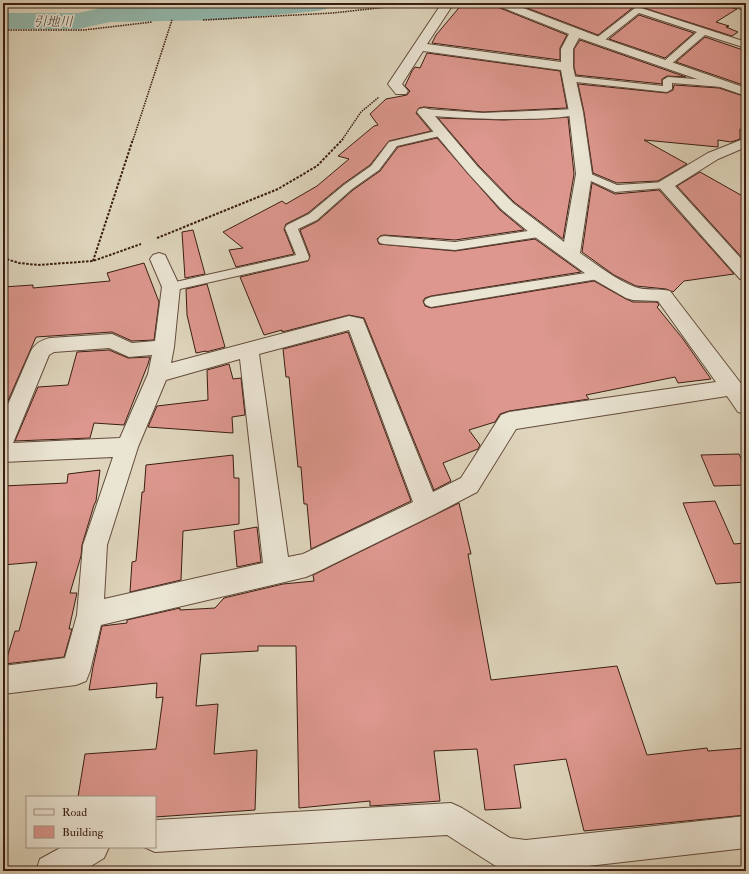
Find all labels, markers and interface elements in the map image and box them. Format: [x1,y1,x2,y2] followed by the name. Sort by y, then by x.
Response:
[33,14,74,30] water label: 引地川
[26,796,156,848] legend
[62,805,87,820] text: Road
[62,825,105,840] text: Building

